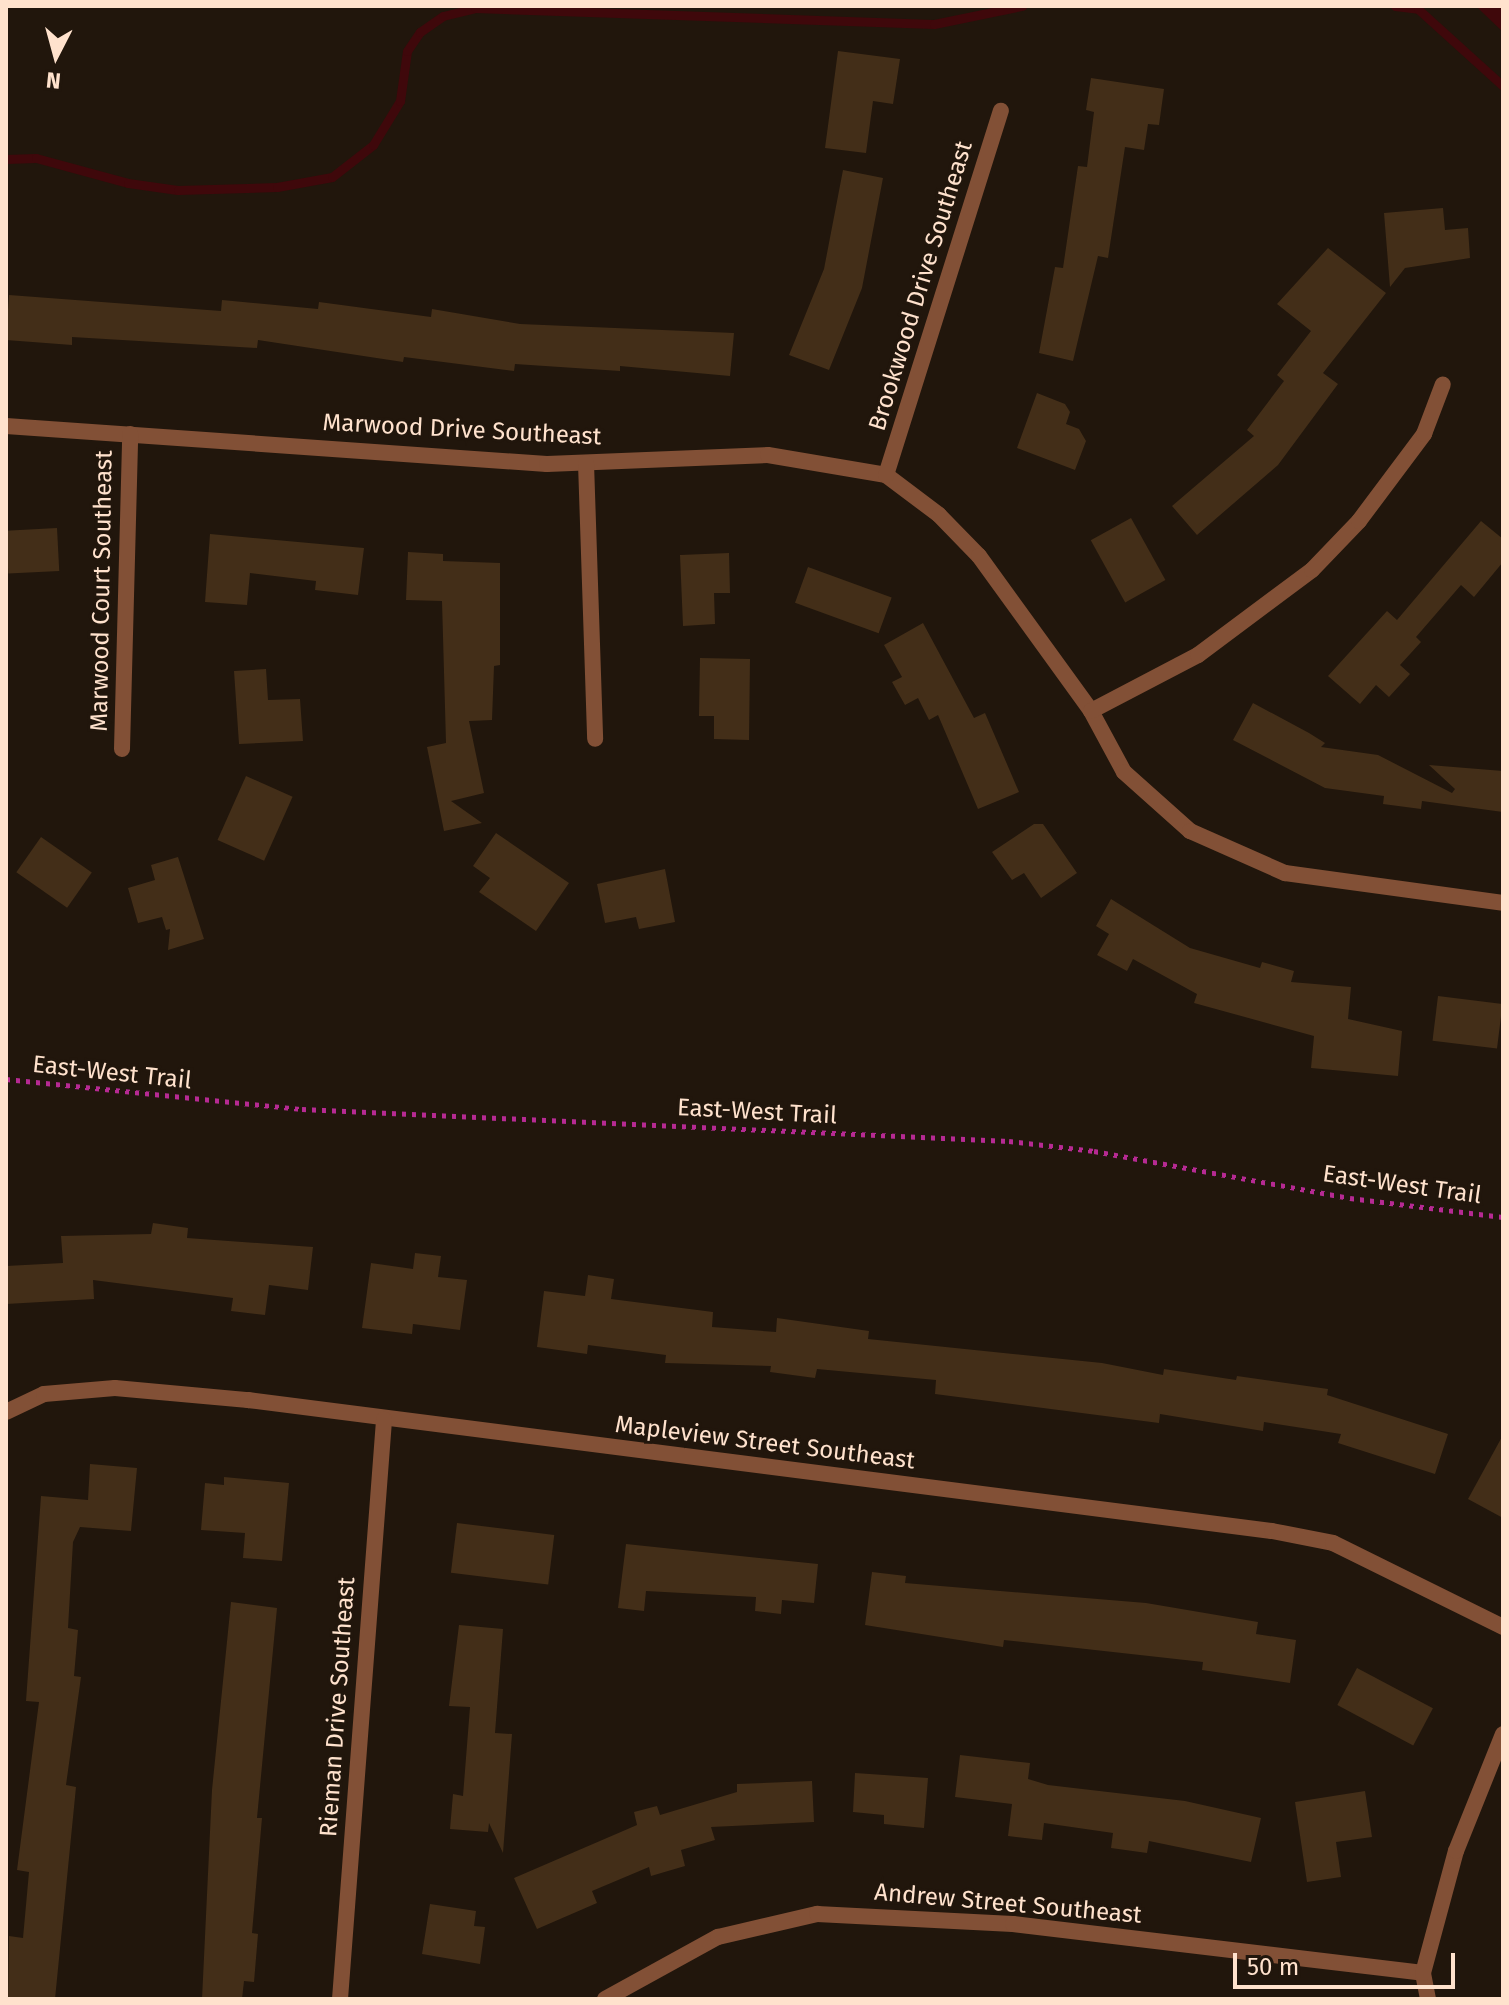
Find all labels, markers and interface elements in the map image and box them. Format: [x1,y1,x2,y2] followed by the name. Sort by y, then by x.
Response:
[16,16,96,96] north arrow
[45,66,62,95] text: N
[863,138,979,434] street label: Brookwood Drive Southeast
[322,408,602,452] street label: Marwood Drive Southeast
[85,450,119,732] street label: Marwood Court Southeast
[31,1050,193,1096] street label: East-West Trail
[676,1093,838,1131] street label: East-West Trail
[1321,1160,1483,1210] street label: East-West Trail
[613,1410,917,1476] street label: Mapleview Street Southeast
[315,1576,361,1838] street label: Rieman Drive Southeast
[873,1878,1143,1930] street label: Andrew Street Southeast
[1237,1937,1459,1987] scale bar
[1247,1953,1299,1981] text: 50 m

